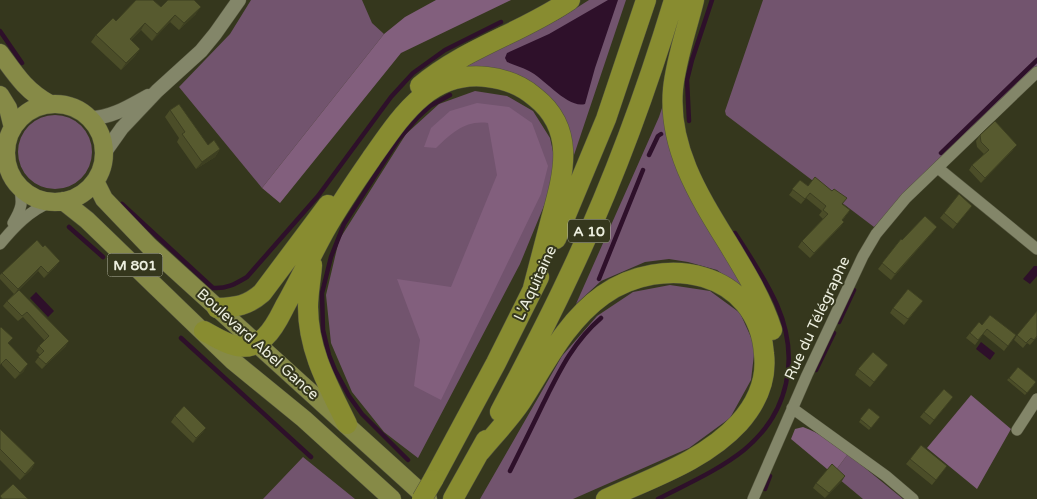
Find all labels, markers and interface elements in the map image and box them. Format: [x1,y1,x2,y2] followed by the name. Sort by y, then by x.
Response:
[568,220,610,242] road number: A 10
[510,243,560,323] street label: L'Aquitaine
[780,253,854,383] street label: Rue du Télégraphe
[108,254,162,276] road number: M 801
[193,284,323,404] street label: Boulevard Abel Gance

